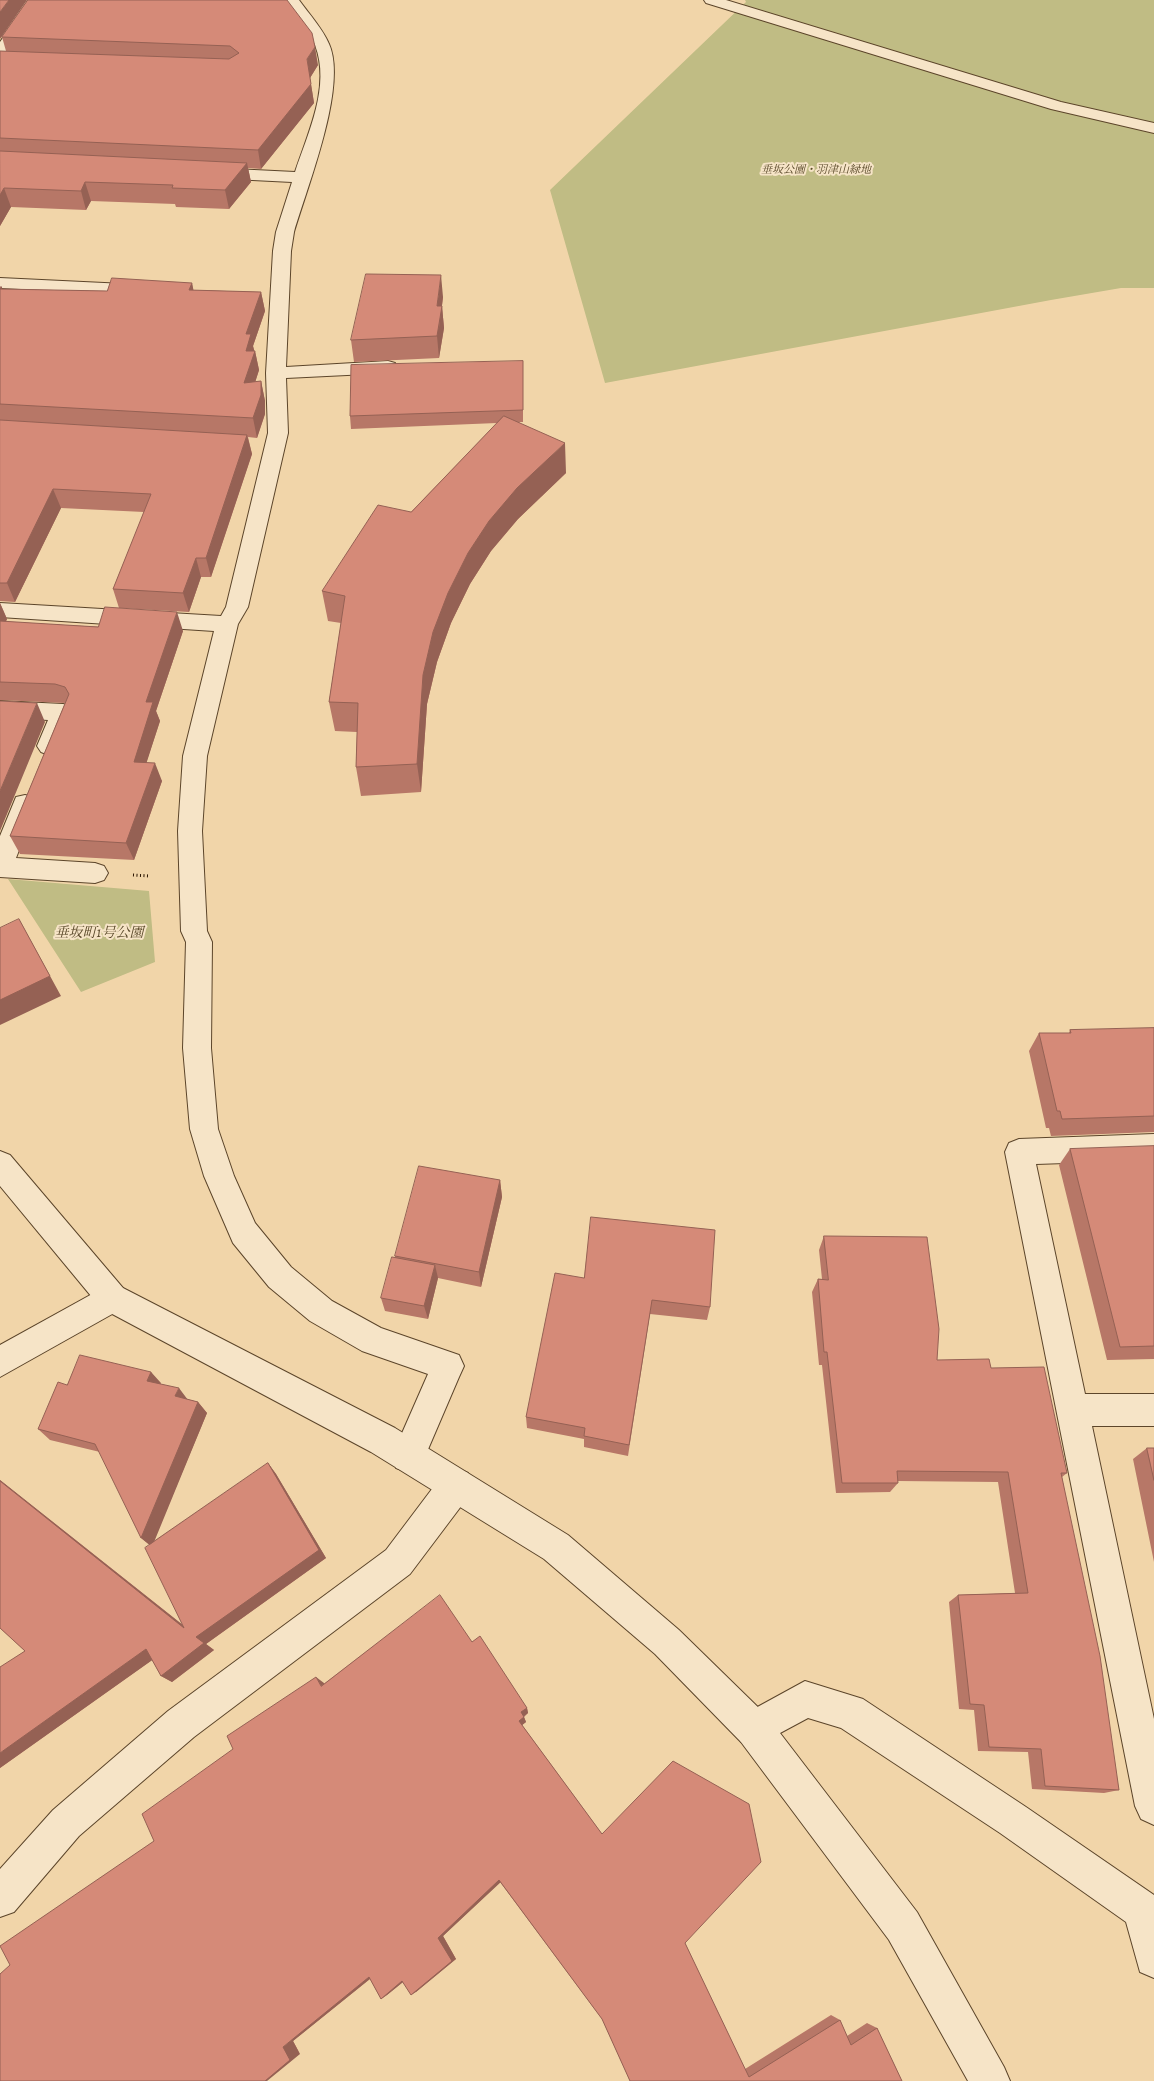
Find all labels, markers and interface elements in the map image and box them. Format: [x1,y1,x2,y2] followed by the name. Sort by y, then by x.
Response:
[761,163,871,177] park label: 垂坂公園・羽津山緑地
[55,926,143,942] park label: 垂坂町1号公園

